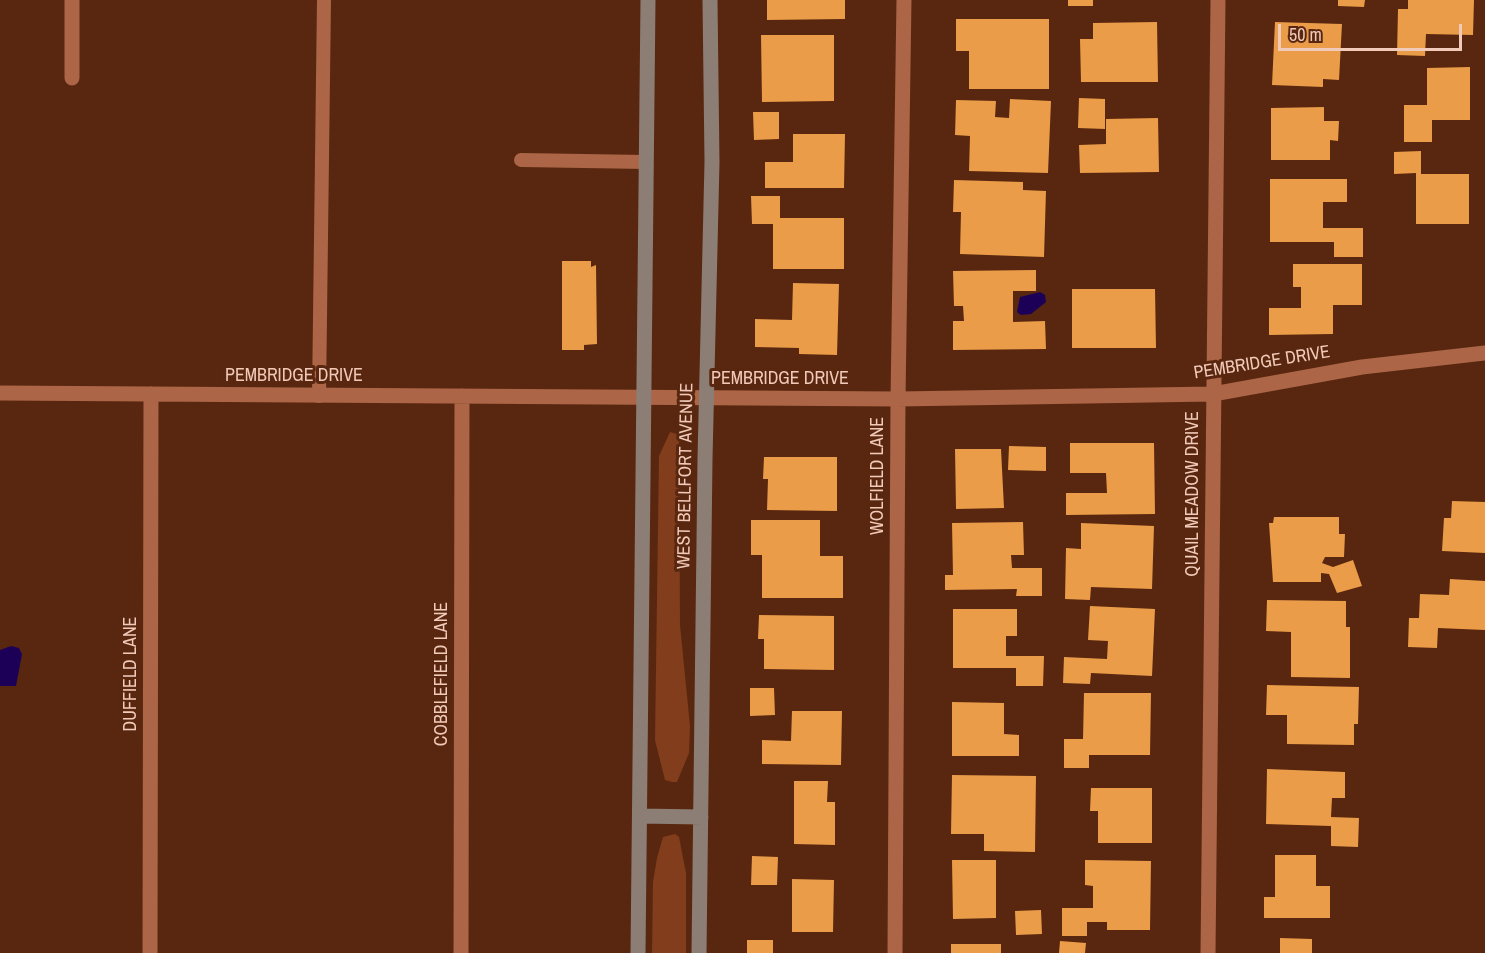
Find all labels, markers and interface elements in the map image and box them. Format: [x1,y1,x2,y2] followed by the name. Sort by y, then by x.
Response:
[1281,12,1466,50] scale bar
[1289,22,1322,47] text: 50 m
[1192,342,1332,384] street label: PEMBRIDGE DRIVE
[225,365,363,387] street label: PEMBRIDGE DRIVE
[711,368,849,390] street label: PEMBRIDGE DRIVE
[674,383,698,569] street label: WEST BELLFORT AVENUE
[1182,411,1204,577] street label: QUAIL MEADOW DRIVE
[867,417,889,535] street label: WOLFIELD LANE
[431,602,453,746] street label: COBBLEFIELD LANE
[120,617,142,731] street label: DUFFIELD LANE

